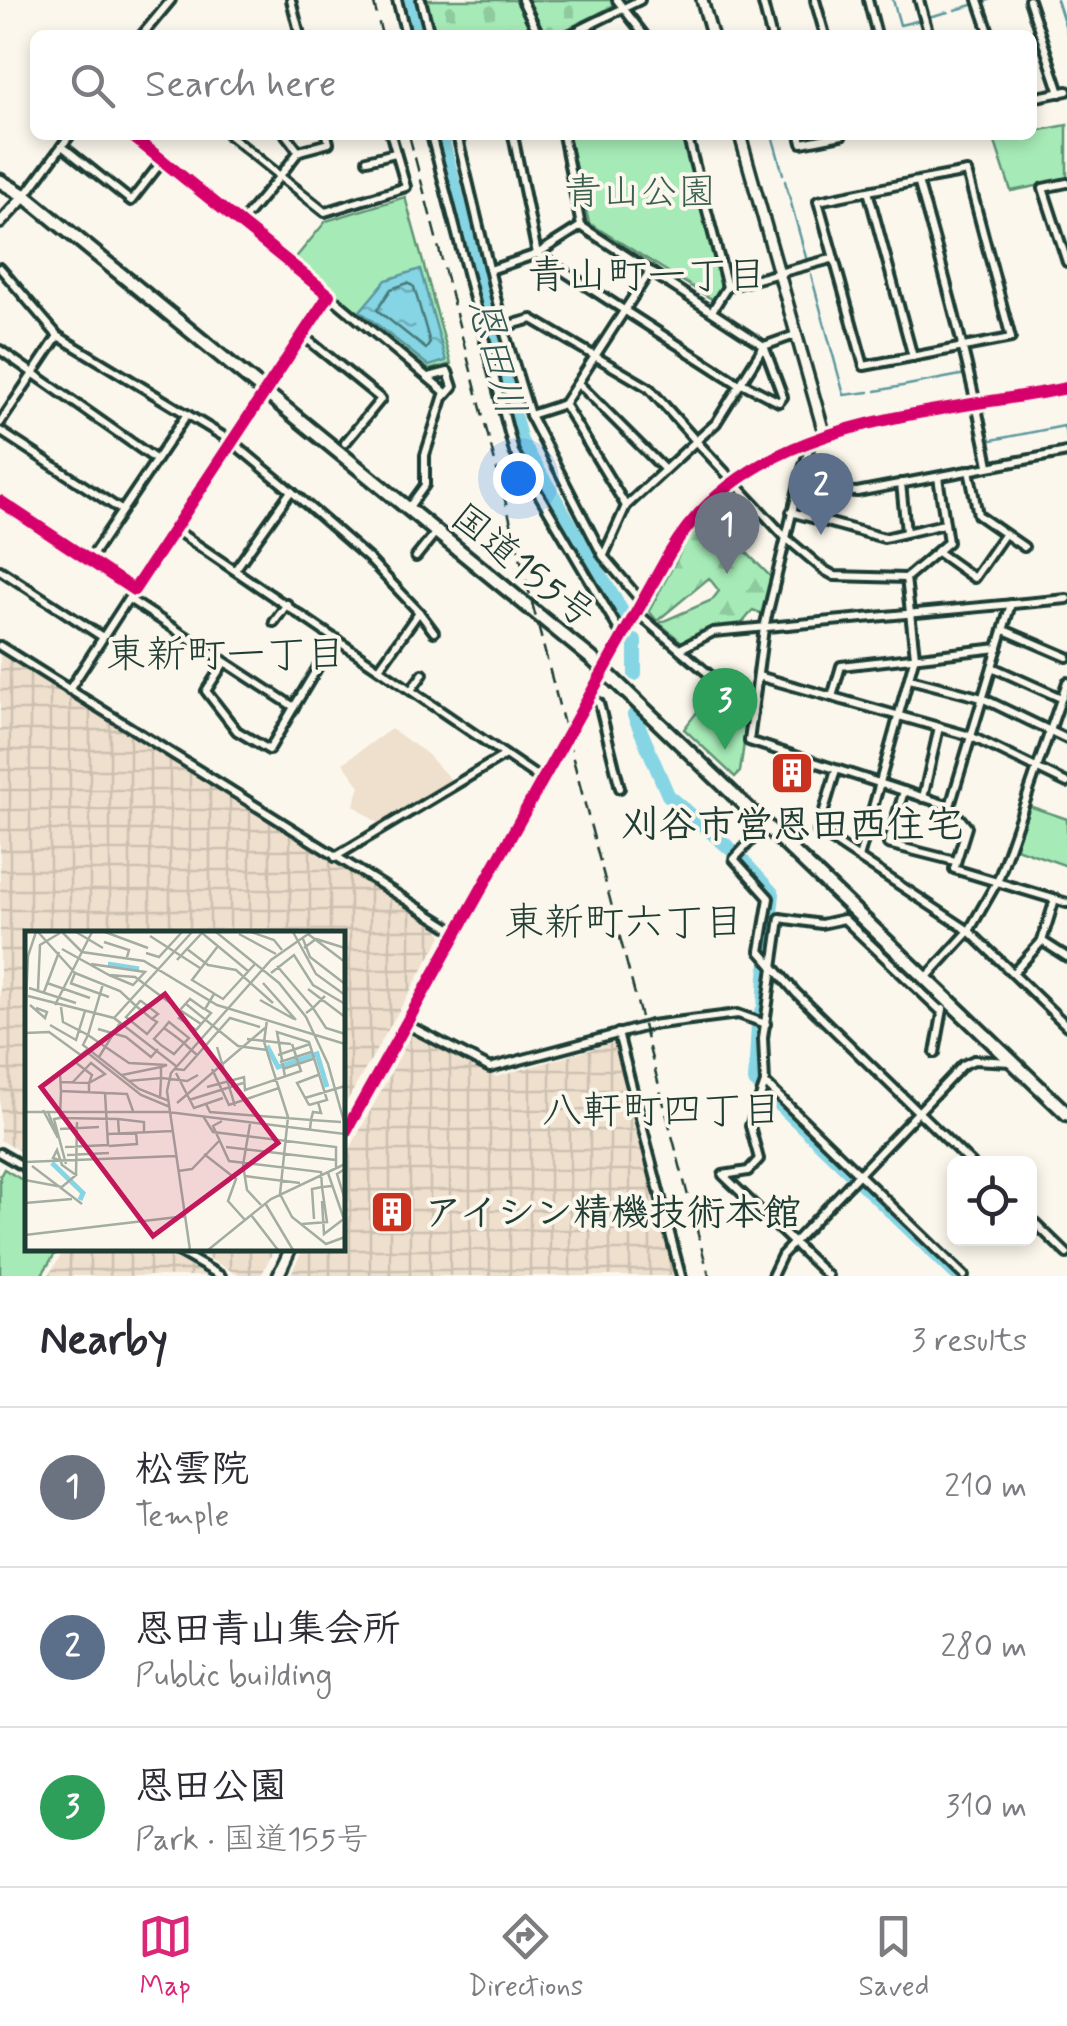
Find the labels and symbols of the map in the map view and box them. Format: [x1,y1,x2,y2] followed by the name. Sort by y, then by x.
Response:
[564,169,716,218] park label: 青山公園
[527,251,767,303] district label: 青山町一丁目
[454,292,536,421] water label: 恩田川
[788,452,854,535] pin: 2
[493,453,544,504] your location
[694,492,760,574] pin: 1
[440,494,605,640] street label: 国道155号
[106,630,346,682] district label: 東新町一丁目
[692,668,758,750] pin: 3
[769,750,815,796] building icon: 刈谷市営恩田西住宅
[621,802,963,851] place label: 刈谷市営恩田西住宅
[504,898,744,950] district label: 東新町六丁目
[25,931,345,1251] inset map
[542,1086,782,1138] district label: 八軒町四丁目
[369,1189,415,1235] building icon: アイシン精機技術本館
[424,1190,801,1239] place label: アイシン精機技術本館

